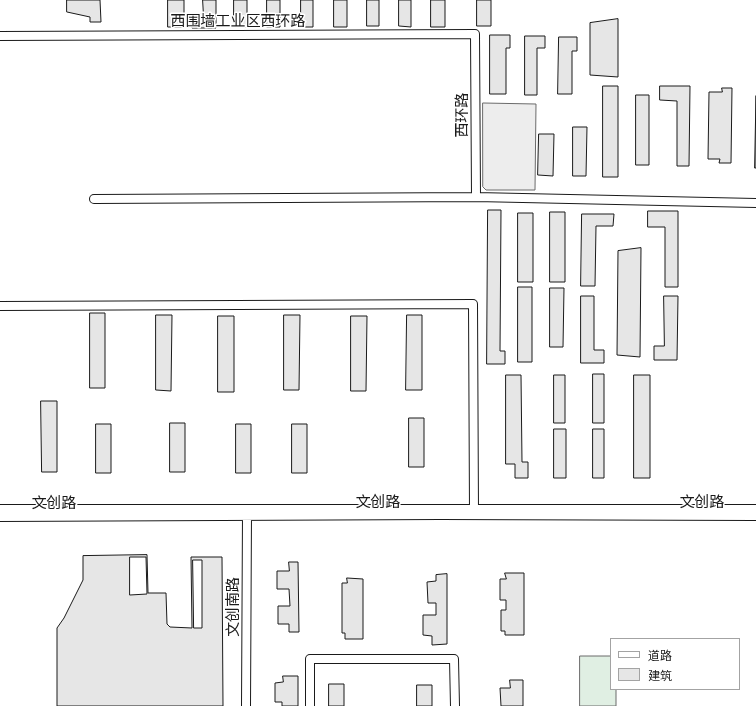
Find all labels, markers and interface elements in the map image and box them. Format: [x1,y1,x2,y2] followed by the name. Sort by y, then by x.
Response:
[171,12,305,30] street label: 西围墙工业区西环路
[453,93,471,137] street label: 西环路
[356,493,400,511] street label: 文创路
[680,493,724,511] street label: 文创路
[32,494,76,512] street label: 文创路
[224,577,242,637] street label: 文创南路
[610,638,740,690] legend
[648,648,672,663] text: 道路
[648,668,672,683] text: 建筑

